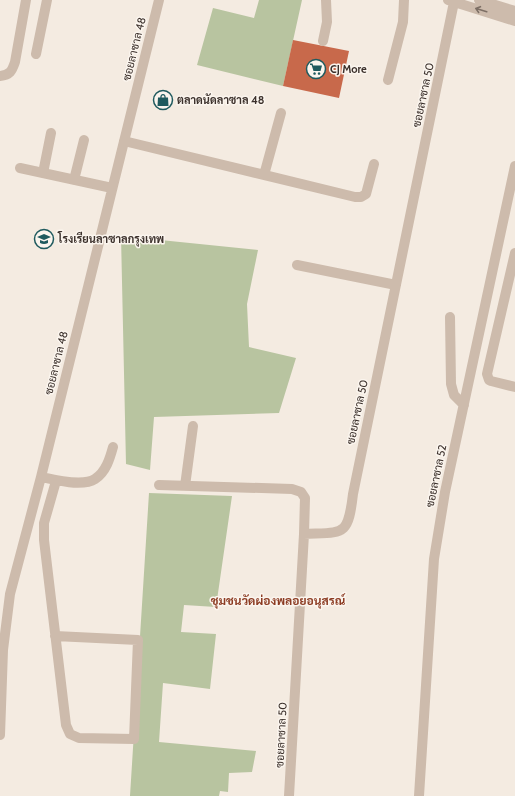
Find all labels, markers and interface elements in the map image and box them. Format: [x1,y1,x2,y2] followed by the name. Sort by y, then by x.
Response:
[474,6,487,13] one-way arrow
[119,16,149,82] street label: ซอยลาซาล 48
[305,58,327,80] supermarket icon: CJ More
[409,61,437,129] street label: ซอยลาซาล 50
[330,62,367,76] place label: CJ More
[152,89,174,111] shop icon: ตลาดนัดลาซาล 48
[177,93,265,107] place label: ตลาดนัดลาซาล 48
[33,228,55,250] school or university icon: โรงเรียนลาซาลกรุงเทพ
[57,231,164,247] place label: โรงเรียนลาซาลกรุงเทพ
[41,330,71,396] street label: ซอยลาซาล 48
[343,378,371,446] street label: ซอยลาซาล 50
[423,443,450,509] street label: ซอยลาซาล 52
[211,593,346,609] district label: ชุมชนวัดผ่องพลอยอนุสรณ์
[272,701,290,768] street label: ซอยลาซาล 50

